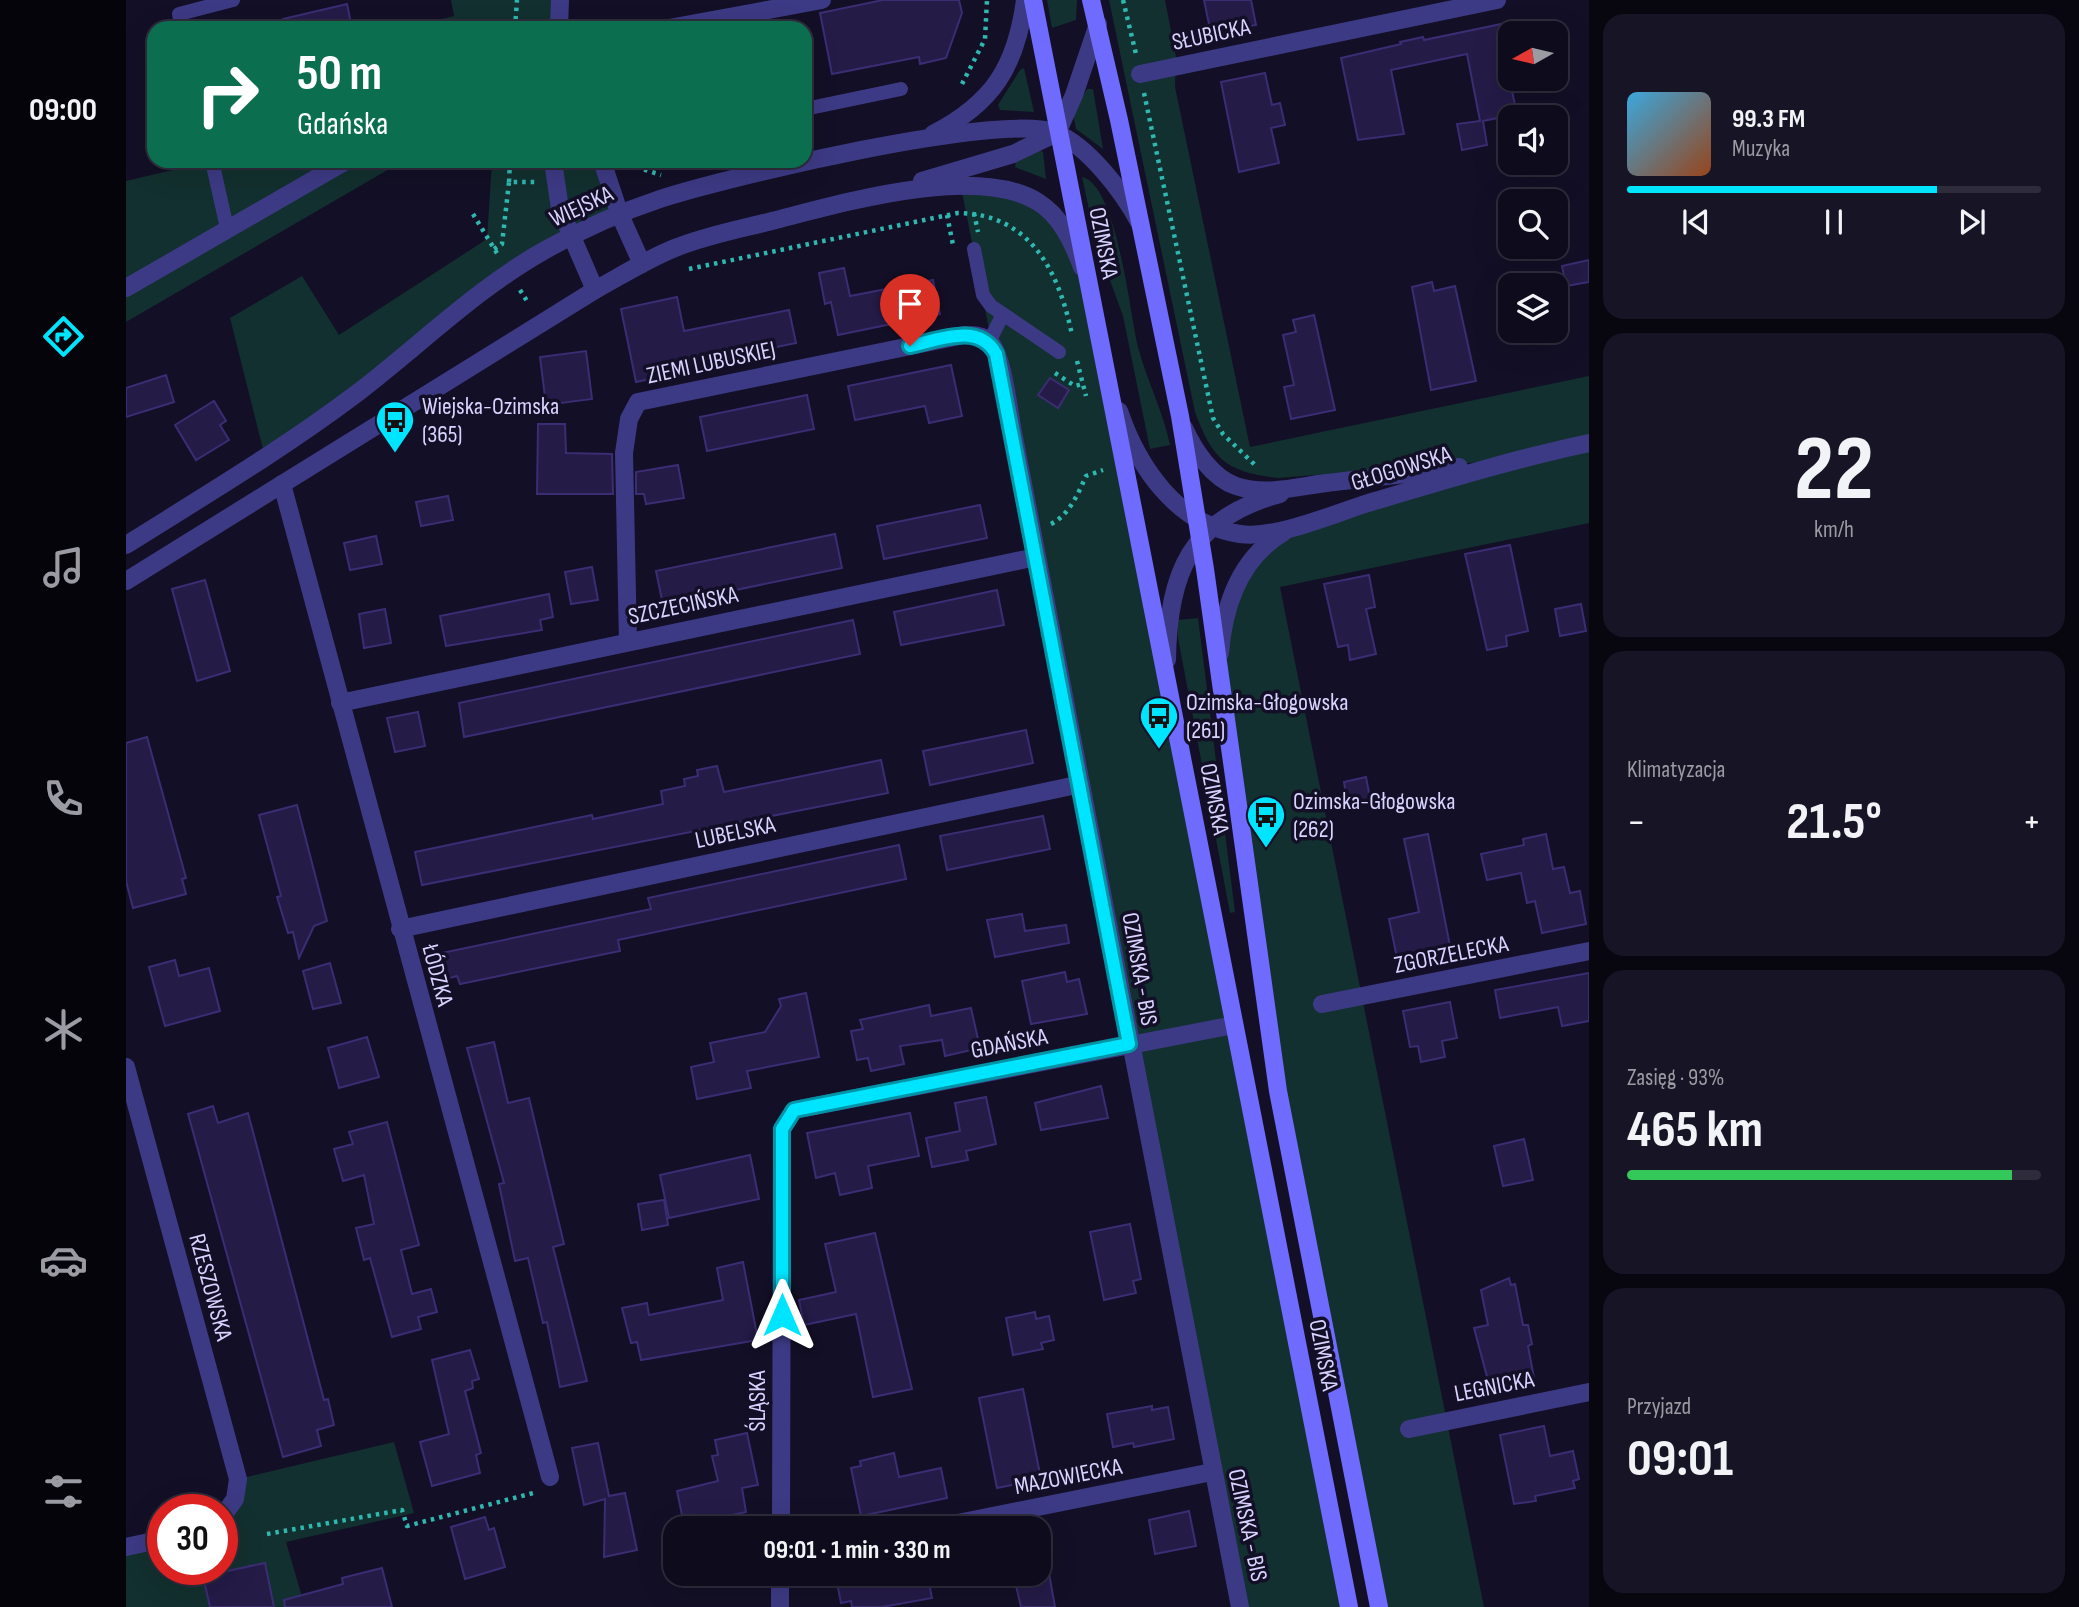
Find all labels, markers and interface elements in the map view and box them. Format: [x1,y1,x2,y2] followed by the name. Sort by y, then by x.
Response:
[1169,12,1253,57] street label: SŁUBICKA
[1498,21,1568,91] north arrow
[1498,21,1568,343] map controls
[297,45,382,104] text: 50 m
[182,49,273,140] icon: right
[29,91,97,130] text: 09:00
[1732,104,1805,135] text: 99.3 FM
[297,105,388,144] text: Gdańska
[1498,105,1568,175] button: sound
[1732,135,1790,163] text: Muzyka
[545,179,618,234] street label: WIEJSKA
[1498,189,1568,259] button: search
[1677,203,1715,241] icon: previous
[1815,203,1853,241] icon: pause
[1953,203,1991,241] icon: next
[1082,205,1125,282] street label: OZIMSKA
[1498,273,1568,343] button: layers
[880,274,940,346] pin
[891,285,929,323] icon: arrive
[39,312,88,361] icon: directions
[644,335,778,390] street label: ZIEMI LUBUSKIEJ
[422,392,559,449] place label: Wiejska-Ozimska (365)
[374,399,416,454] bus stop icon: Wiejska-Ozimska (365)
[1794,416,1874,525] text: 22
[1348,439,1455,497] street label: GŁOGOWSKA
[1814,516,1854,544] text: km/h
[39,543,88,592] icon: music
[626,580,741,631] street label: SZCZECIŃSKA
[1186,688,1348,745] place label: Ozimska-Głogowska (261)
[1138,695,1180,750] bus stop icon: Ozimska-Głogowska (261)
[1627,756,1725,784] text: Klimatyzacja
[1193,761,1236,838] street label: OZIMSKA
[39,774,88,823] icon: phone
[1293,787,1455,844] place label: Ozimska-Głogowska (262)
[1786,791,1882,854] text: 21.5°
[1245,794,1287,849] bus stop icon: Ozimska-Głogowska (262)
[1627,800,1646,845] text: −
[2022,800,2041,845] text: +
[692,810,779,855] street label: LUBELSKA
[1115,910,1164,1028] street label: OZIMSKA - BIS
[1392,929,1511,980] street label: ZGORZELECKA
[415,940,460,1010] street label: ŁÓDZKA
[39,1005,88,1054] icon: climate
[968,1022,1051,1065] street label: GDAŃSKA
[1627,1064,1724,1092] text: Zasięg · 93%
[1627,1099,1763,1162] text: 465 km
[182,1231,239,1344] street label: RZESZOWSKA
[39,1236,88,1285] icon: car
[745,1278,819,1352] position arrow
[1302,1317,1345,1394] street label: OZIMSKA
[1452,1364,1537,1408] street label: LEGNICKA
[743,1370,772,1432] street label: ŚLĄSKA
[1627,1393,1691,1421] text: Przyjazd
[1627,1428,1733,1491] text: 09:01
[1012,1452,1125,1501] street label: MAZOWIECKA
[1221,1466,1274,1584] street label: OZIMSKA - BIS
[39,1467,88,1516] icon: filters
[147,1494,238,1585] speed limit sign: 30
[763,1535,951,1566] text: 09:01 · 1 min · 330 m

